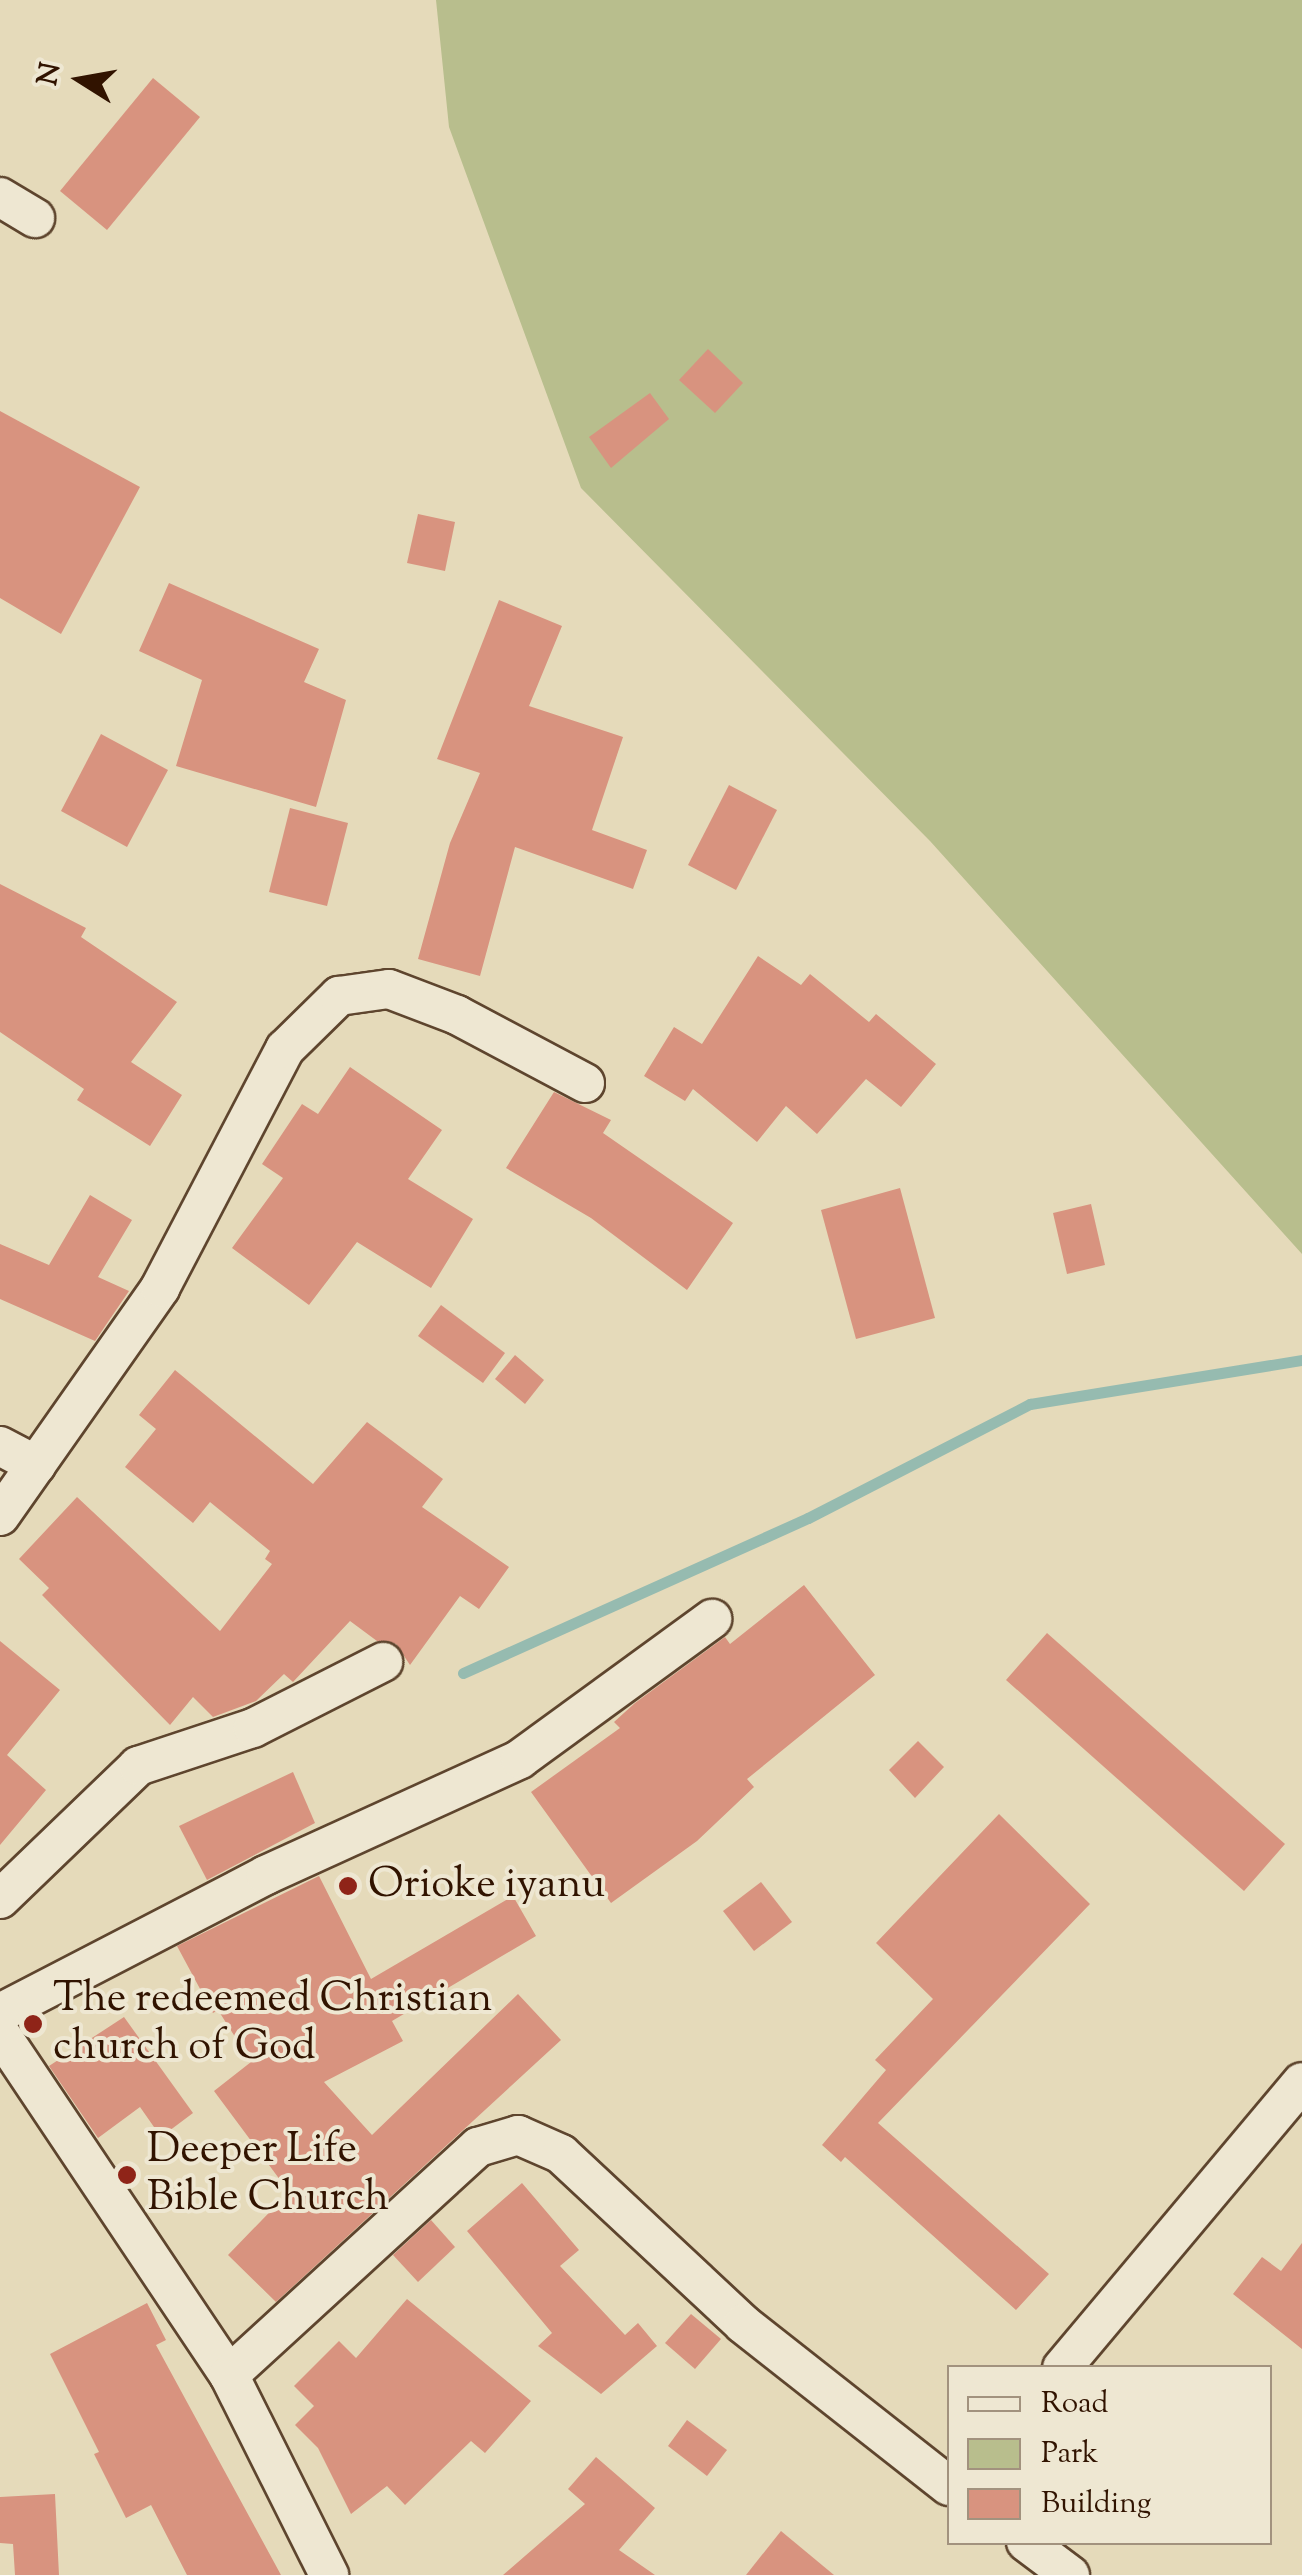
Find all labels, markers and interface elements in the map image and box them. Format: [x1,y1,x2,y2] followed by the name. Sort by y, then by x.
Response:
[30,30,130,130] north arrow
[29,59,72,89] text: N
[368,1861,605,1911] place label: Orioke iyanu
[337,1875,359,1897] marker: Orioke iyanu
[53,1975,492,2074] place label: The redeemed Christian church of God
[22,2013,44,2035] marker: The redeemed Christian church of God
[147,2126,389,2224] place label: Deeper Life Bible Church
[116,2164,138,2186] marker: Deeper Life Bible Church
[947,2365,1272,2545] legend
[1041,2383,1108,2426] text: Road
[1041,2433,1098,2476] text: Park
[1041,2483,1151,2526] text: Building

